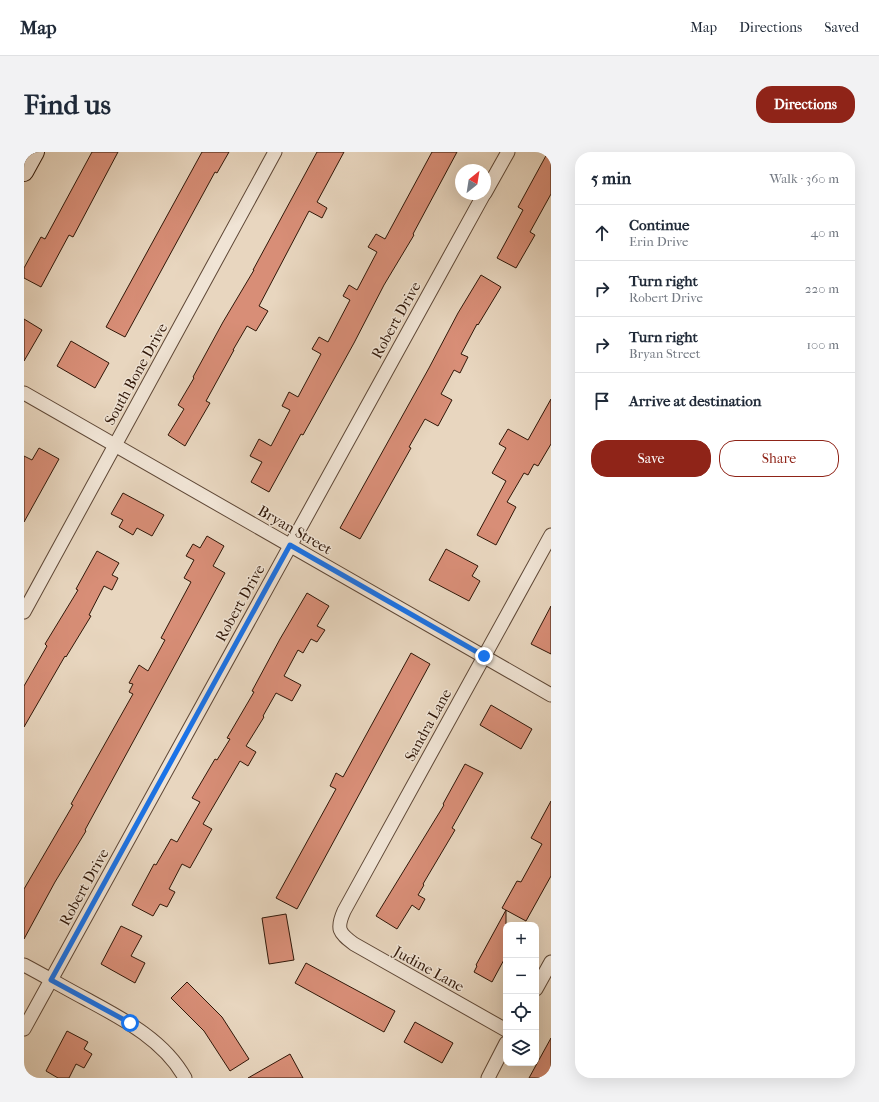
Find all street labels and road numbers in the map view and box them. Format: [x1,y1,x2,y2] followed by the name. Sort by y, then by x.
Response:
[367,278,425,362] street label: Robert Drive
[101,319,172,428] street label: South Bone Drive
[255,502,336,559] street label: Bryan Street
[211,561,269,645] street label: Robert Drive
[401,685,456,764] street label: Sandra Lane
[55,845,113,929] street label: Robert Drive
[390,942,468,996] street label: Judine Lane

